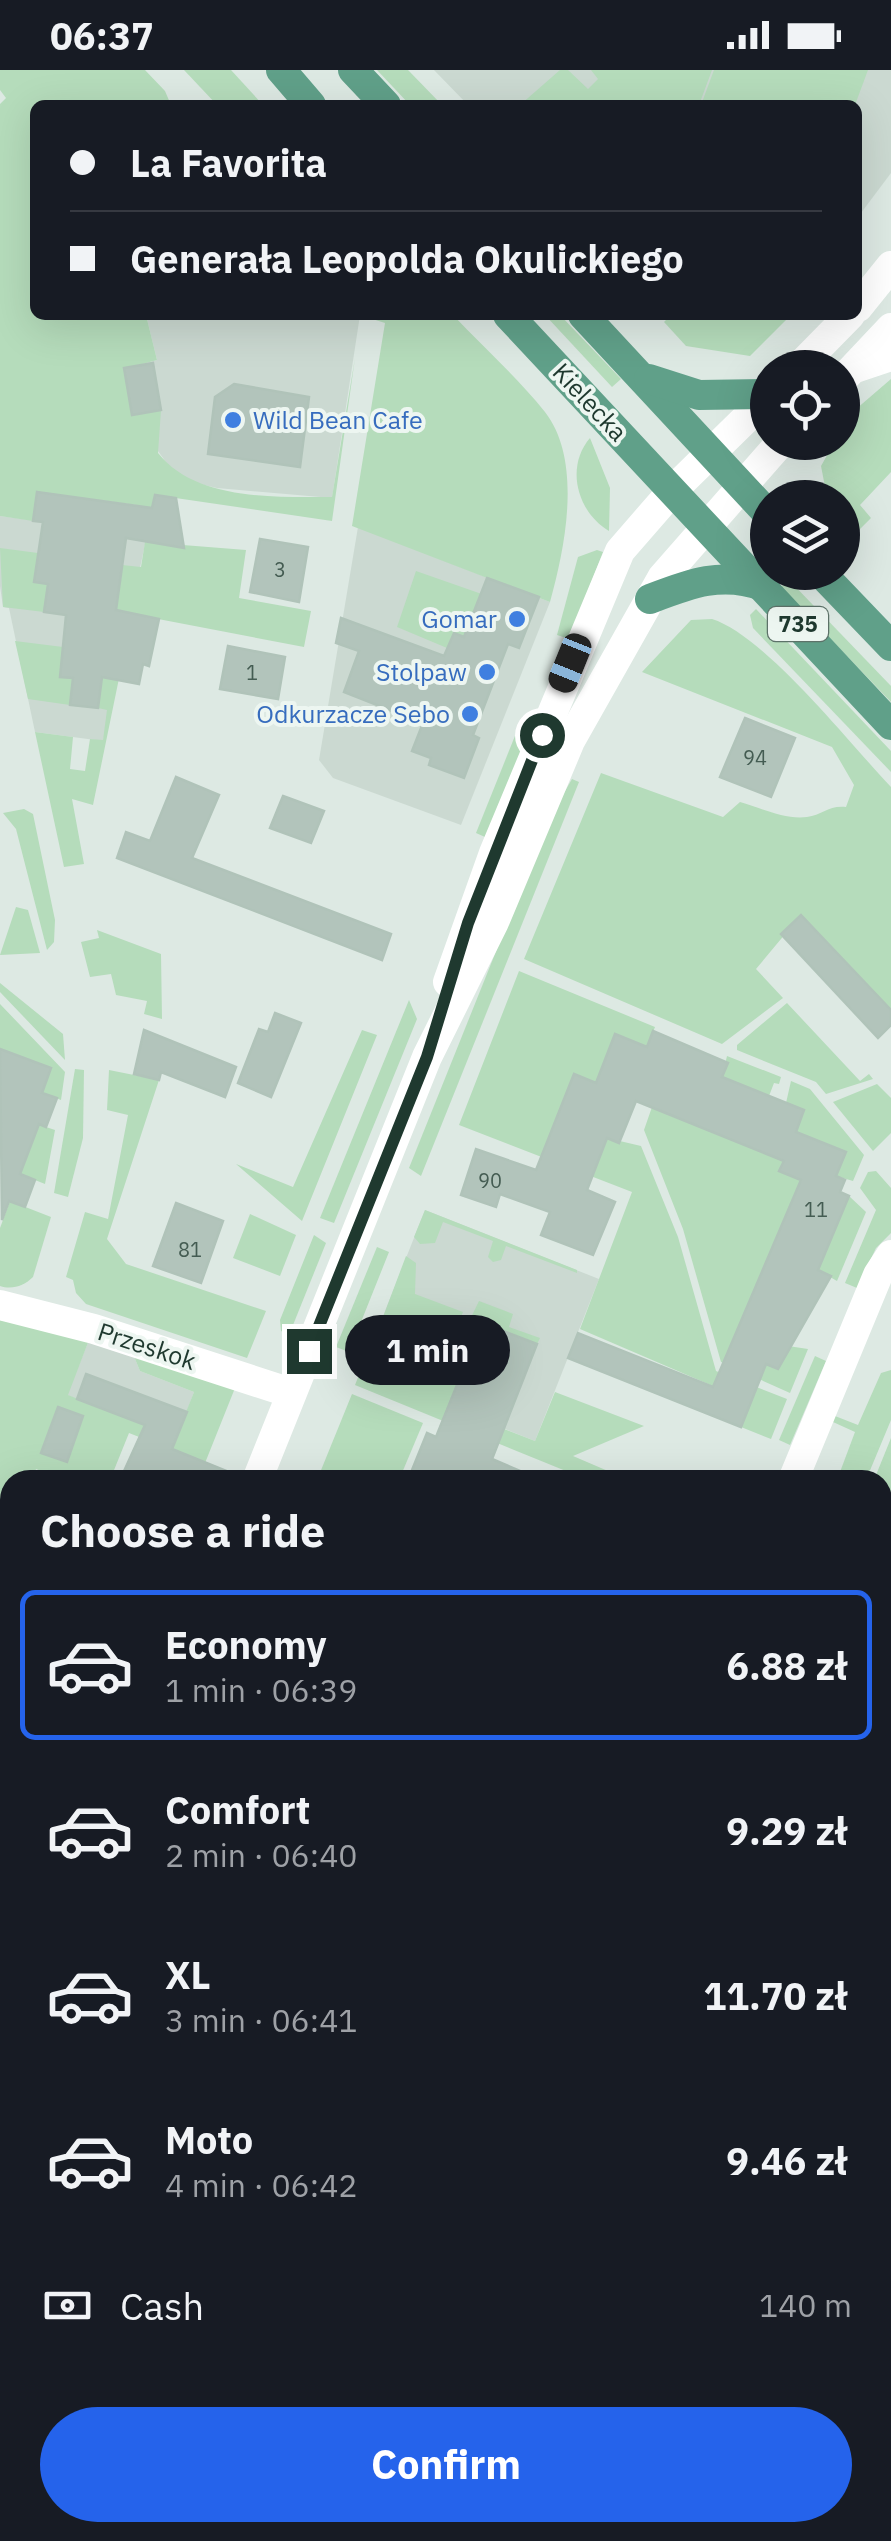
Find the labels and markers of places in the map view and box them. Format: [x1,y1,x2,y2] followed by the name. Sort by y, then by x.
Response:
[253,403,423,436] place label: Wild Bean Cafe
[222,409,244,431] marker: Wild Bean Cafe
[421,602,497,635] place label: Gomar
[506,608,528,630] marker: Gomar
[376,655,467,688] place label: Stolpaw
[476,661,498,683] marker: Stolpaw
[256,697,450,730] place label: Odkurzacze Sebo
[459,703,481,725] marker: Odkurzacze Sebo

